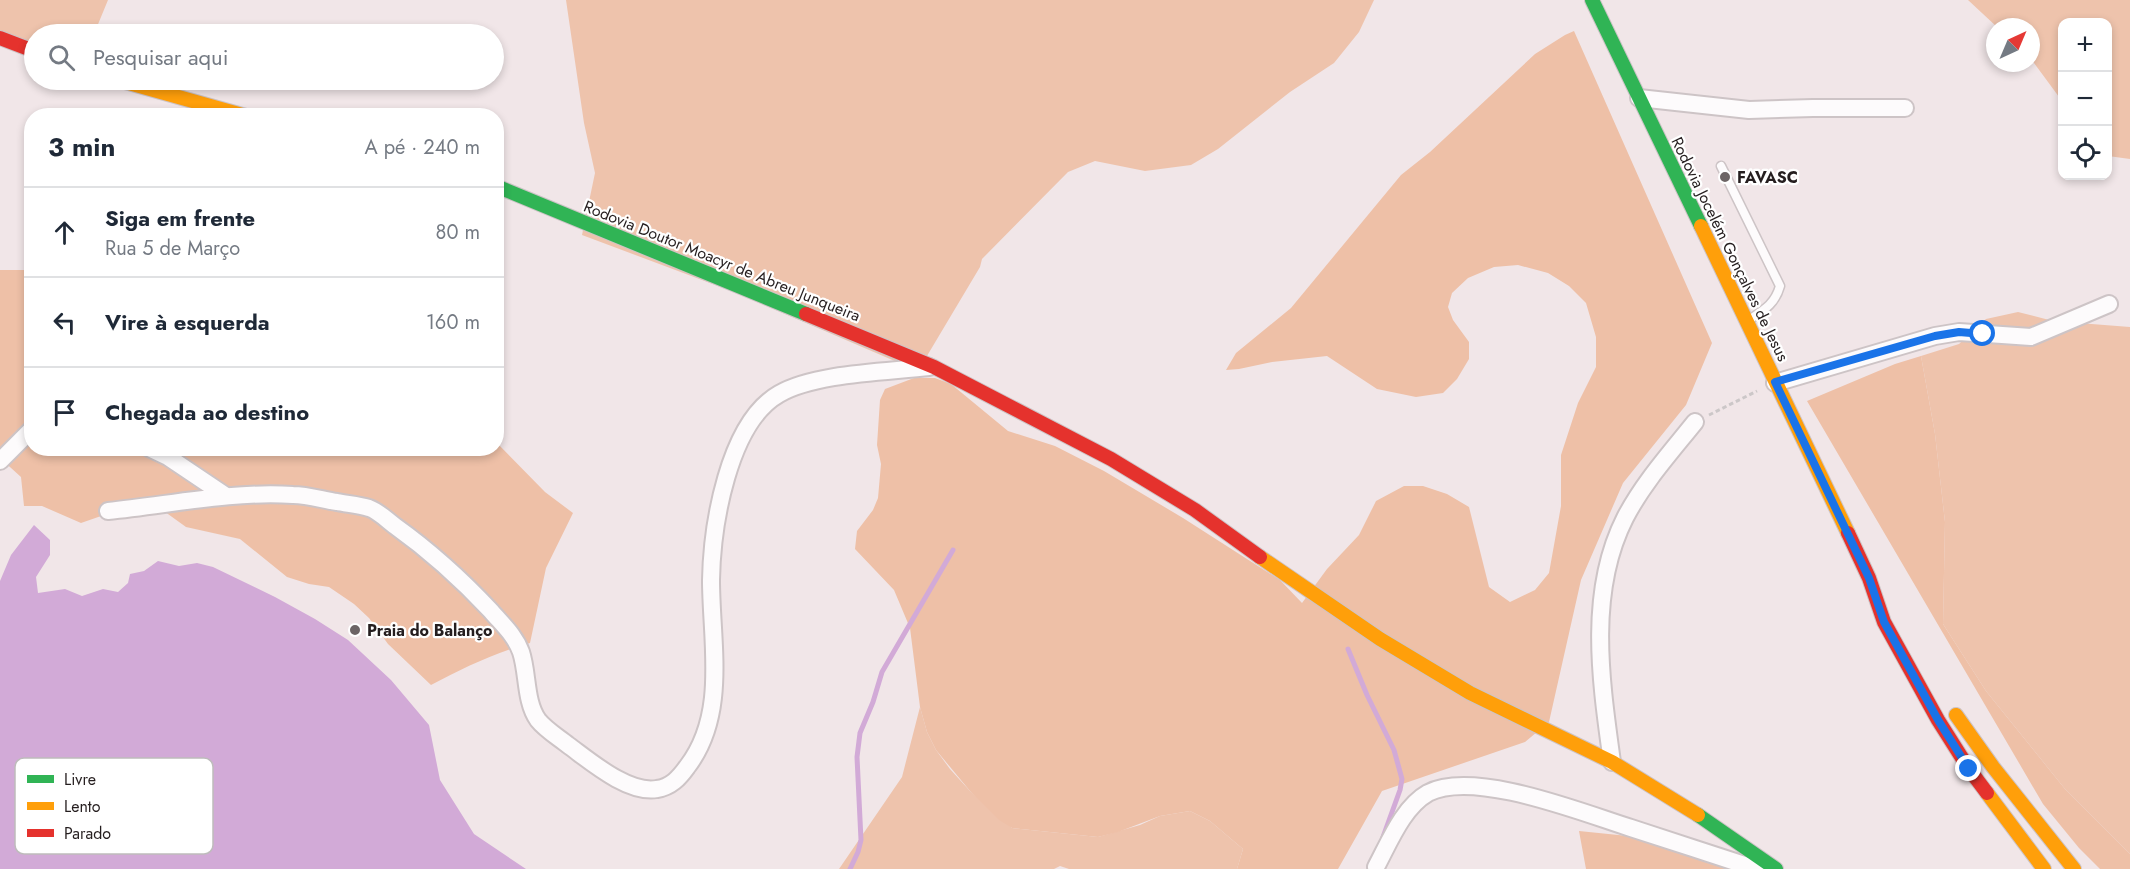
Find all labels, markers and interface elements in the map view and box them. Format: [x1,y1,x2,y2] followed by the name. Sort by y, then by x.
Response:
[1986,18,2040,72] north arrow
[2058,18,2112,180] map controls
[2058,18,2112,72] button: +
[24,24,504,90] search box
[45,41,78,74] icon: search
[93,41,228,73] text: Pesquisar aqui
[2058,72,2112,126] button: −
[2058,126,2112,180] button: locate
[48,128,115,166] text: 3 min
[364,133,480,162] text: A pé · 240 m
[1666,133,1794,365] street label: Rodovia Jocelém Gonçalves de Jesus
[1737,166,1798,189] place label: FAVASC
[1718,170,1732,184] marker: FAVASC
[580,195,864,327] street label: Rodovia Doutor Moacyr de Abreu Junqueira
[105,202,255,234] text: Siga em frente
[48,216,81,249] icon: ahead
[435,218,480,247] text: 80 m
[105,234,240,263] text: Rua 5 de Março
[48,306,81,339] icon: left
[105,306,270,338] text: Vire à esquerda
[426,308,480,337] text: 160 m
[1969,320,1995,346] route start
[48,396,81,429] icon: arrive
[105,396,309,428] text: Chegada ao destino
[367,619,493,642] place label: Praia do Balanço
[348,623,362,637] marker: Praia do Balanço
[1955,755,1981,781] route end
[15,758,213,854] legend
[64,768,96,791] text: Livre
[64,795,101,818] text: Lento
[64,822,111,845] text: Parado

